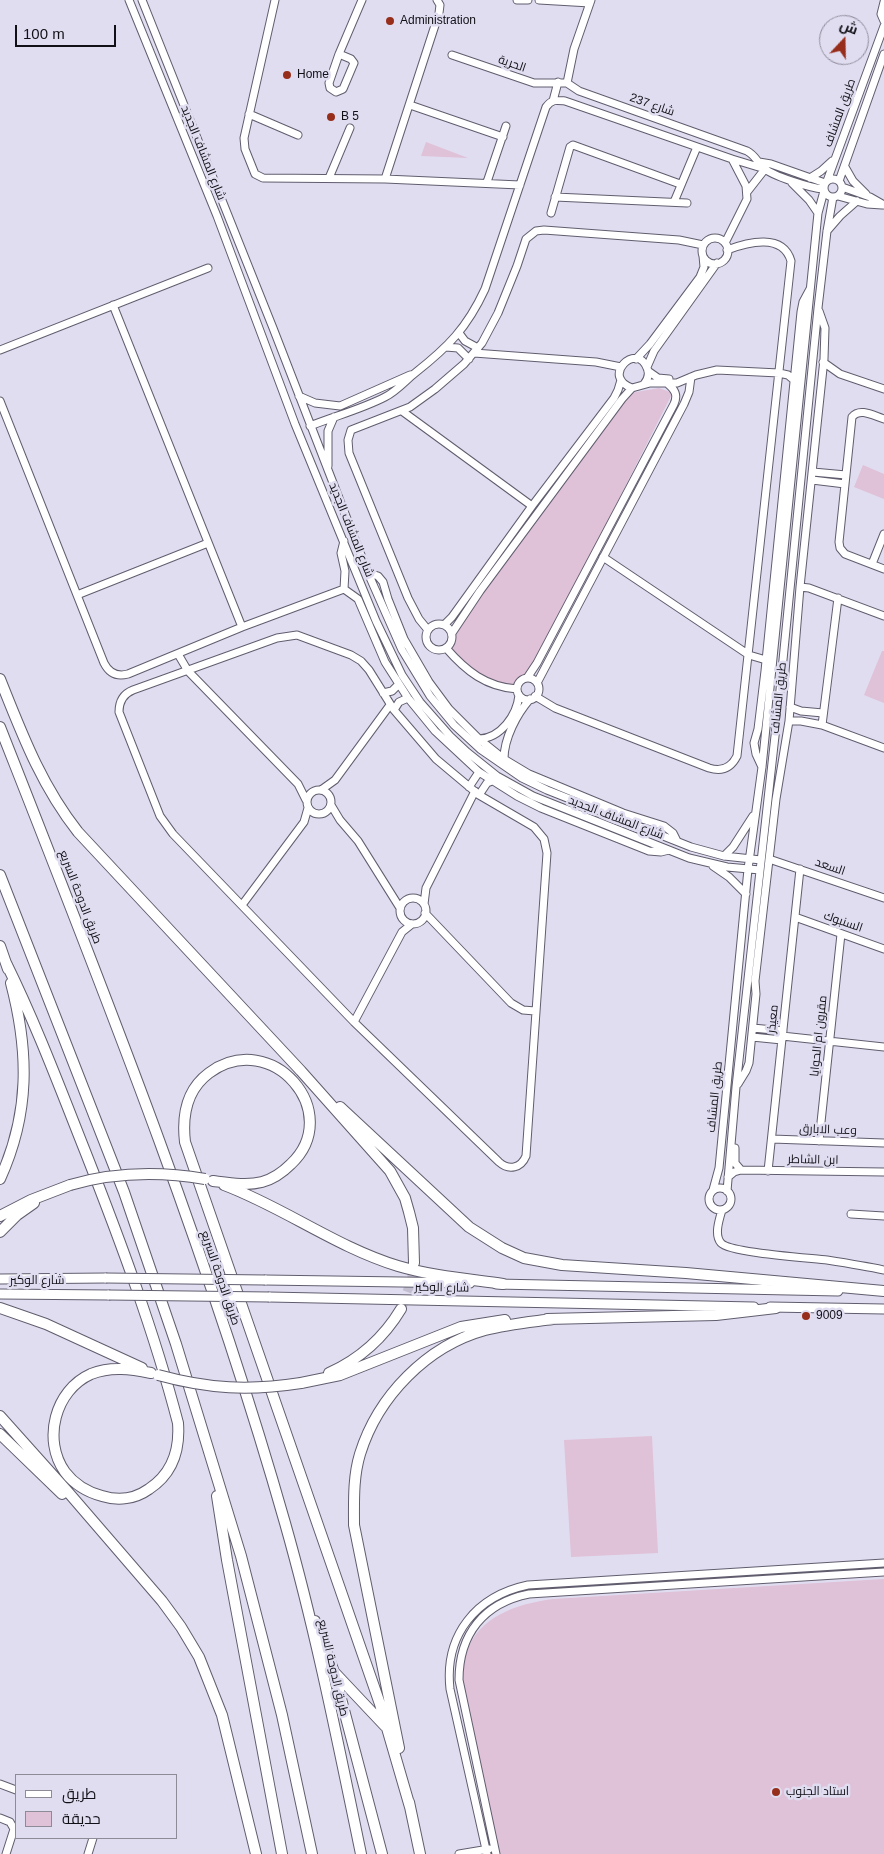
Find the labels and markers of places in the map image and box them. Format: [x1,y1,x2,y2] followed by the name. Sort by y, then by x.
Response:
[400,14,476,28] place label: Administration
[384,15,396,27] marker: Administration
[297,68,329,82] place label: Home
[281,69,293,81] marker: Home
[341,110,359,124] place label: B 5
[325,111,337,123] marker: B 5
[816,1309,843,1323] place label: 9009
[800,1310,812,1322] marker: 9009
[786,1785,849,1799] place label: استاد الجنوب
[770,1786,782,1798] marker: استاد الجنوب

